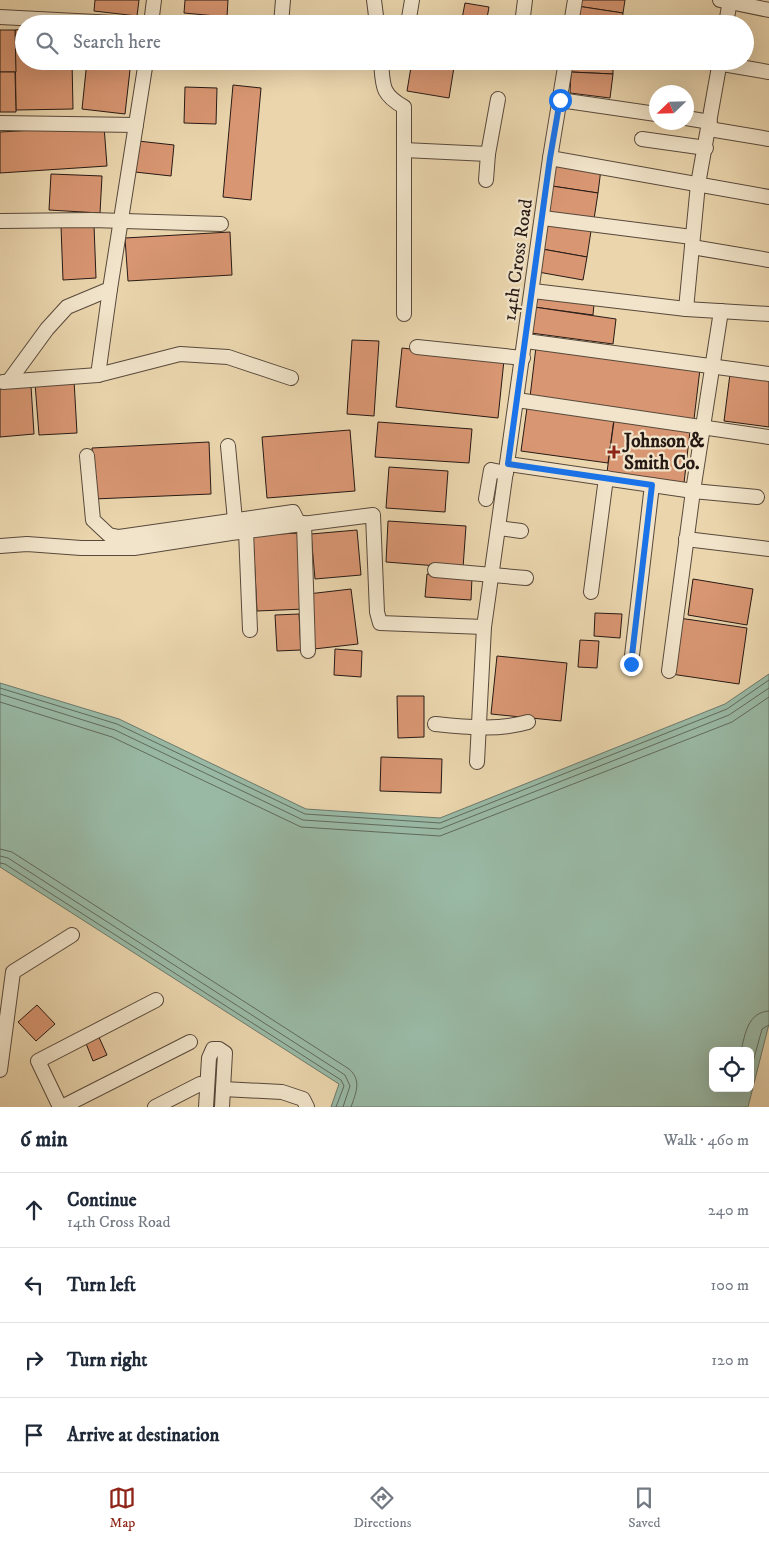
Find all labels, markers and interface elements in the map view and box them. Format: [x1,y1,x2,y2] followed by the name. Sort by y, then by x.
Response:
[15,15,754,70] search box
[33,29,61,57] icon: search
[73,31,161,54] text: Search here
[649,85,694,130] north arrow
[549,89,572,112] route start
[498,197,538,323] street label: 14th Cross Road
[622,430,705,475] place label: Johnson & Smith Co.
[608,446,620,458] marker: Johnson & Smith Co.
[620,653,643,676] route end
[709,1047,754,1092] map controls
[709,1047,754,1092] button: locate
[20,1127,68,1153] text: 6 min
[663,1130,749,1150] text: Walk · 460 m
[67,1189,137,1212] text: Continue
[20,1196,48,1224] icon: ahead
[708,1200,749,1220] text: 240 m
[67,1212,171,1232] text: 14th Cross Road
[20,1271,48,1299] icon: left
[67,1274,136,1297] text: Turn left
[711,1275,749,1295] text: 100 m
[20,1346,48,1374] icon: right
[67,1349,147,1372] text: Turn right
[711,1350,749,1370] text: 120 m
[20,1421,48,1449] icon: arrive
[67,1424,219,1447] text: Arrive at destination
[108,1484,136,1532] tab: Map
[353,1484,411,1532] tab: Directions
[628,1484,661,1532] tab: Saved

